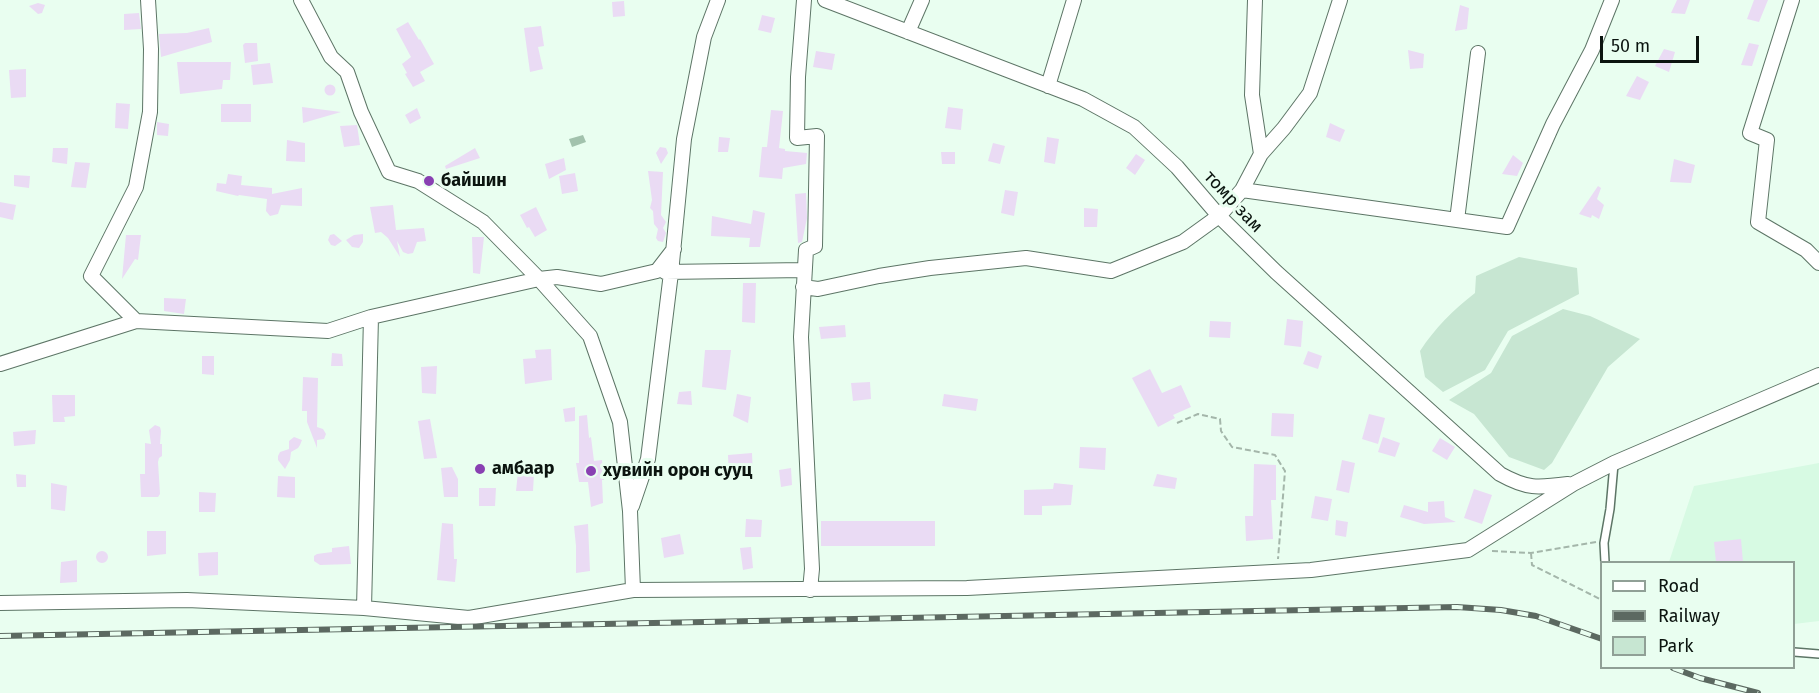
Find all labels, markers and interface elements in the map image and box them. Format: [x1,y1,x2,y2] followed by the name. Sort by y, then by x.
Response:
[1603,24,1702,62] scale bar
[1611,35,1650,57] text: 50 m
[1199,167,1267,237] street label: томр зам
[441,170,507,192] place label: байшин
[422,174,436,188] marker: байшин
[492,458,554,480] place label: амбаар
[603,460,752,482] place label: хувийн орон сууц
[473,462,487,476] marker: амбаар
[584,464,598,478] marker: хувийн орон сууц
[1600,561,1795,669] legend
[1658,575,1700,597] text: Road
[1658,605,1720,627] text: Railway
[1658,635,1693,657] text: Park

